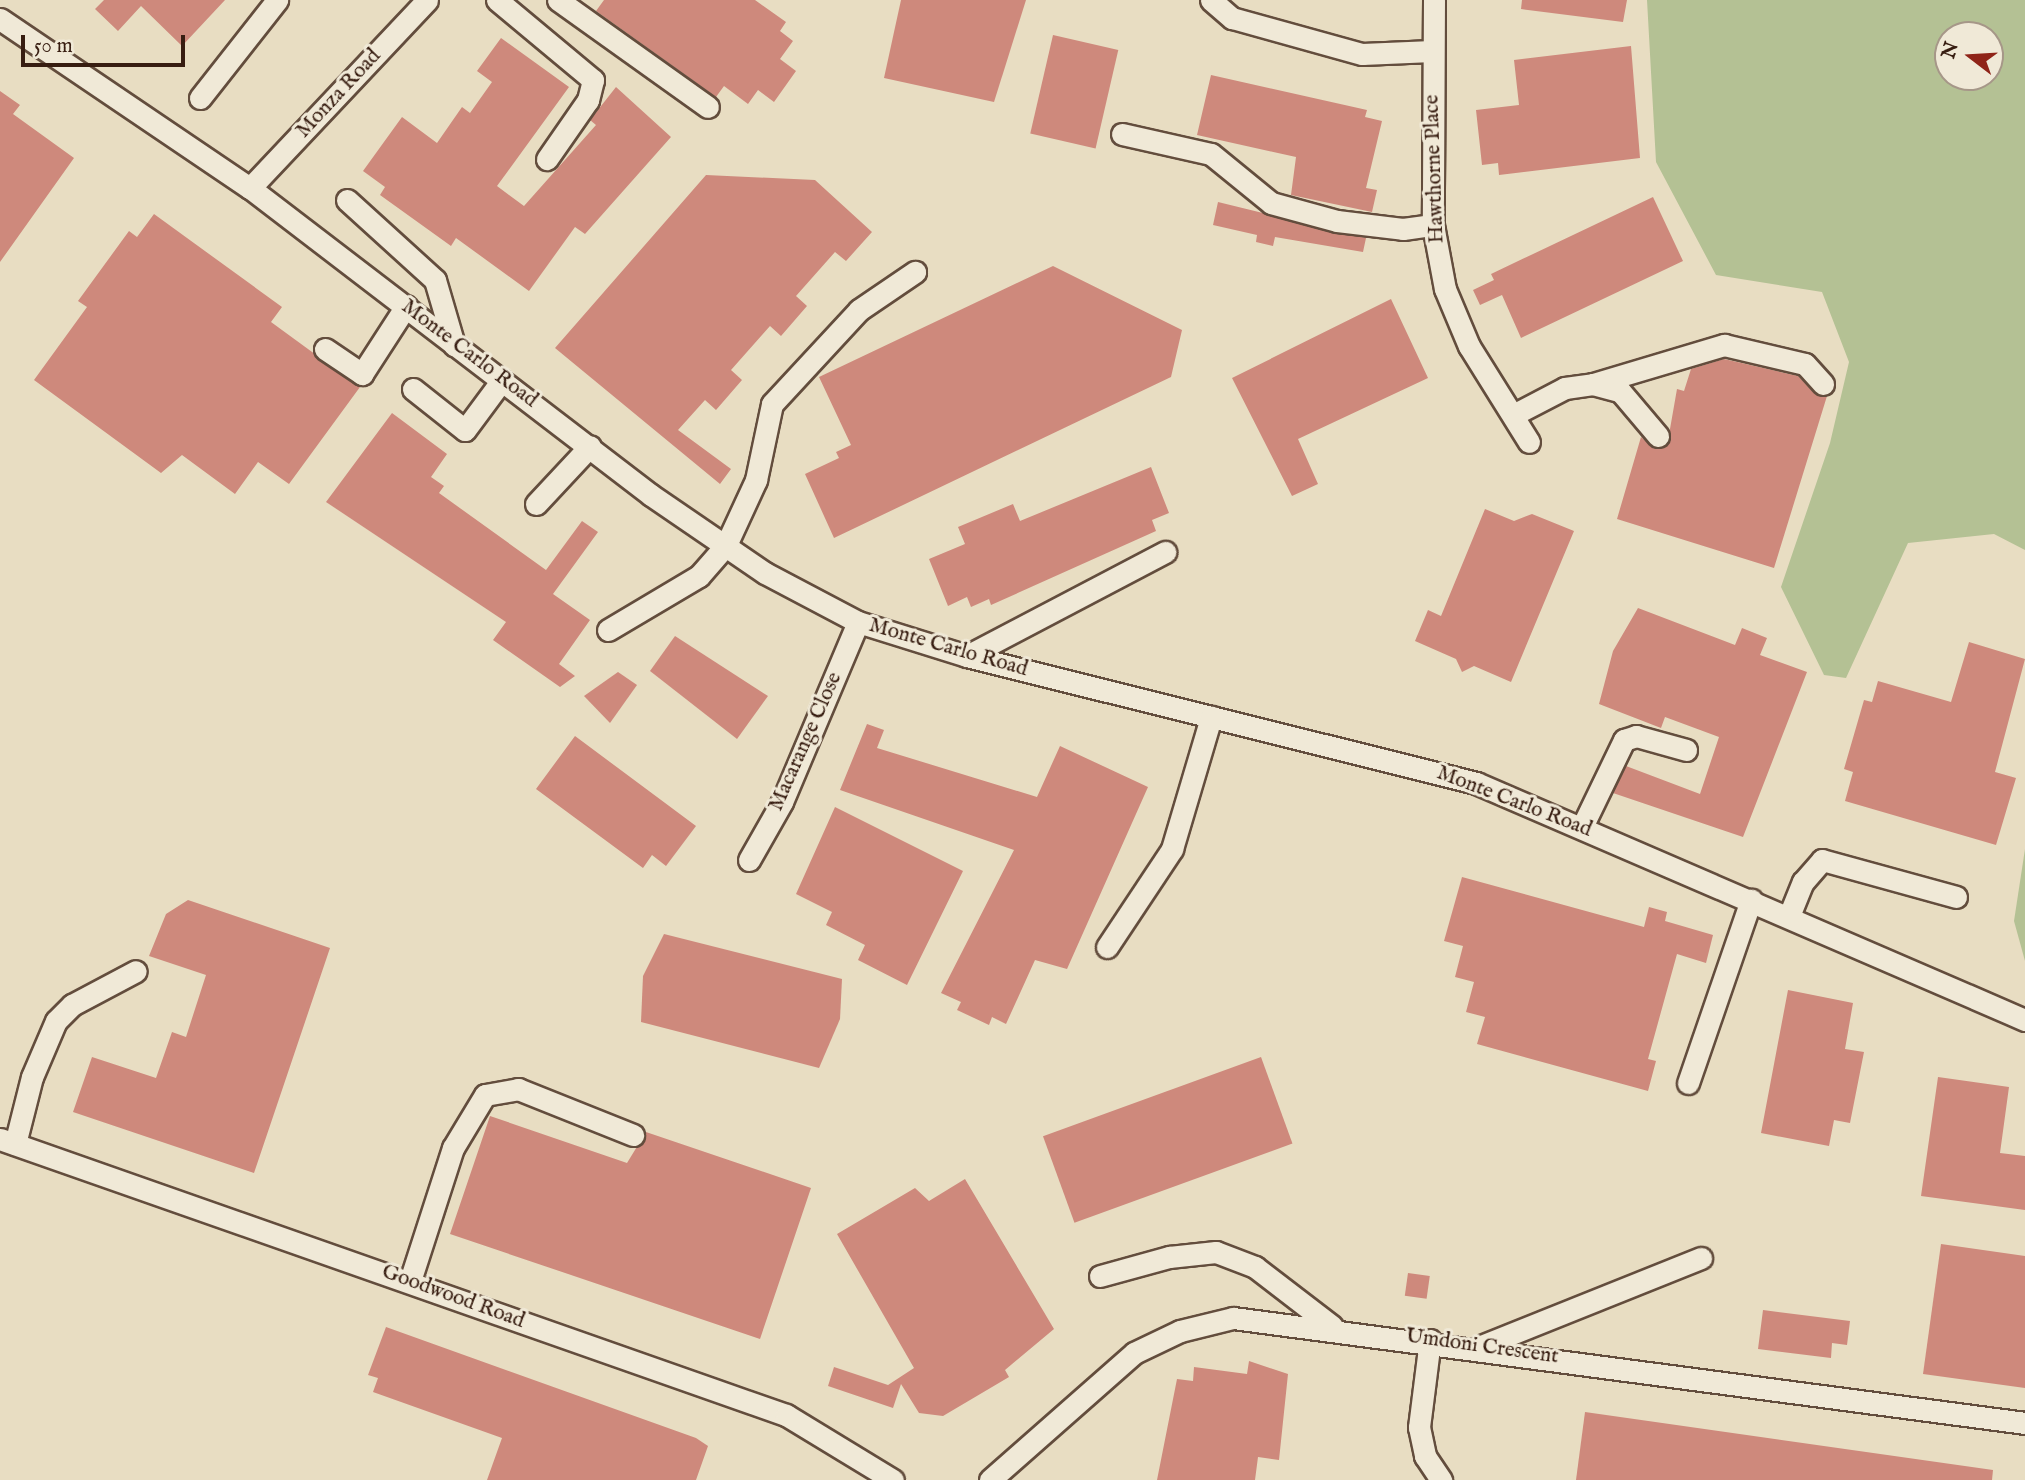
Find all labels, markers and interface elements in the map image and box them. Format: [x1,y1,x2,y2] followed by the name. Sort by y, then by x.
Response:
[24,21,189,65] scale bar
[1934,21,2004,91] north arrow
[34,33,73,60] text: 50 m
[1937,39,1965,62] text: N
[291,44,387,144] street label: Monza Road
[1420,94,1450,244] street label: Hawthorne Place
[396,295,542,413] street label: Monte Carlo Road
[866,613,1030,683] street label: Monte Carlo Road
[764,669,848,815] street label: Macarange Close
[1433,761,1595,843] street label: Monte Carlo Road
[378,1260,528,1334] street label: Goodwood Road
[1404,1324,1560,1370] street label: Umdoni Crescent

